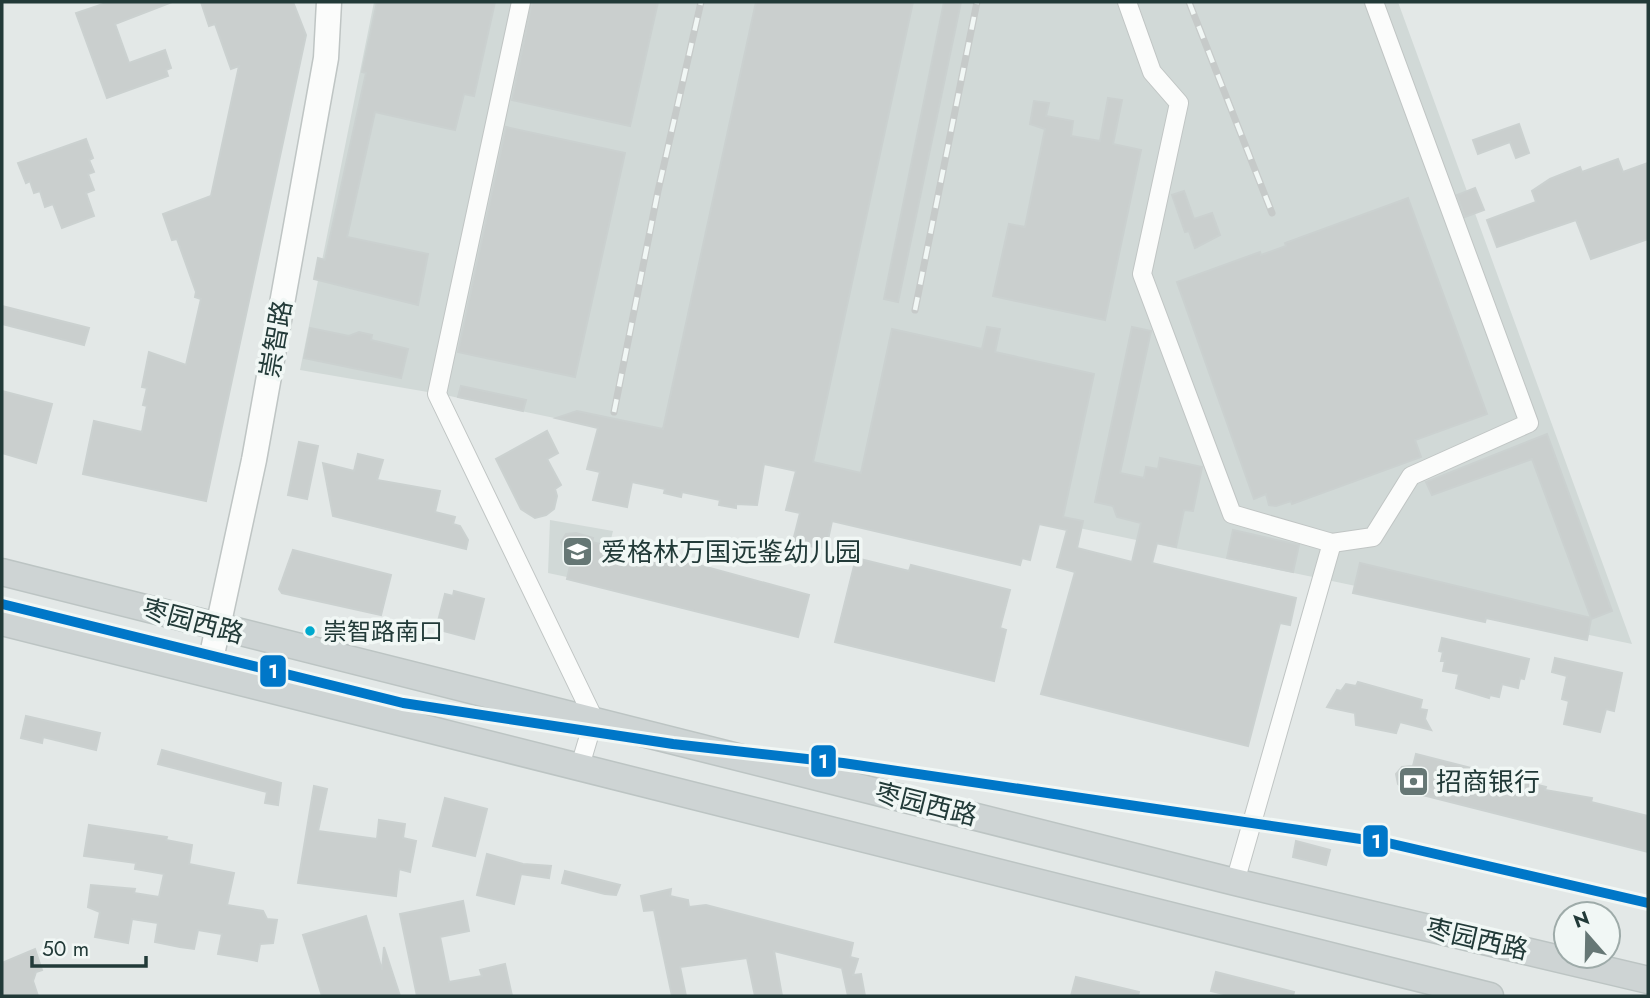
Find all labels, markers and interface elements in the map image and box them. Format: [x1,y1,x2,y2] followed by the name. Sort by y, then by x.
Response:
[251,297,301,381] street label: 崇智路
[601,533,861,571] place label: 爱格林万国远鉴幼儿园
[561,535,595,569] school or university icon: 爱格林万国远鉴幼儿园
[138,589,248,653] street label: 枣园西路
[323,614,443,649] place label: 崇智路南口
[303,624,317,638] marker: 崇智路南口
[259,654,287,688] line badge: 1
[268,658,278,685] text: 1
[810,744,837,778] line badge: 1
[818,748,828,775] text: 1
[1436,763,1540,801] place label: 招商银行
[1396,765,1430,799] bank icon: 招商银行
[871,773,981,835] street label: 枣园西路
[1362,824,1389,858] line badge: 1
[1371,828,1381,855] text: 1
[1552,900,1622,970] north arrow
[1570,904,1593,935] text: N
[1422,909,1532,969] street label: 枣园西路
[32,925,145,969] scale bar
[42,934,89,964] text: 50 m

